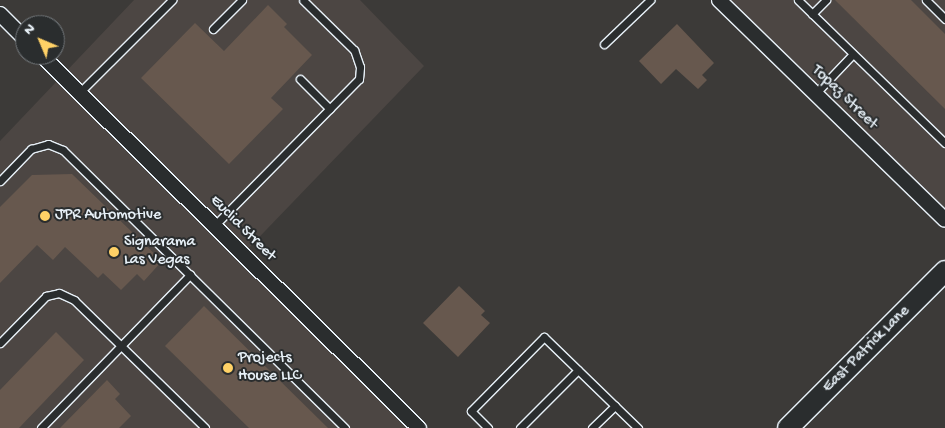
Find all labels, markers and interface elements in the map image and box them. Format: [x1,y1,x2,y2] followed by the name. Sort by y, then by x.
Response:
[15,15,65,65] north arrow
[20,21,39,39] text: N
[807,62,881,134] street label: Topaz Street
[205,192,279,266] street label: Euclid Street
[55,206,161,226] place label: JPR Automotive
[39,210,51,222] marker: JPR Automotive
[124,233,195,271] place label: Signarama Las Vegas
[108,246,120,258] marker: Signarama Las Vegas
[819,302,915,398] street label: East Patrick Lane
[238,349,301,387] place label: Projects House LLC
[222,362,234,374] marker: Projects House LLC

